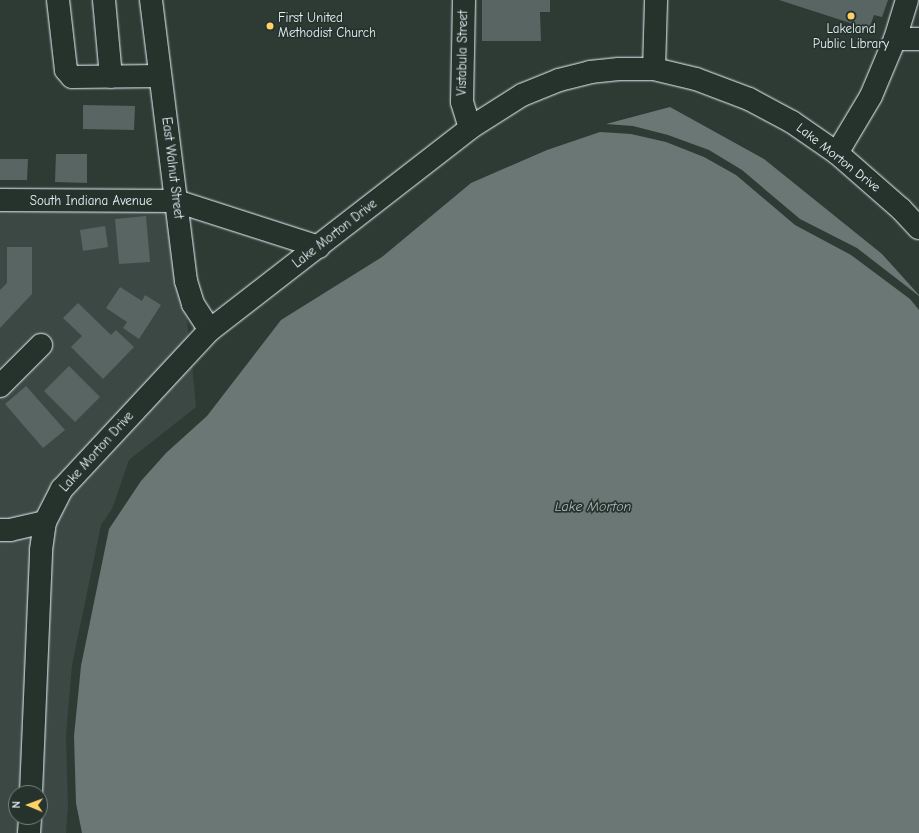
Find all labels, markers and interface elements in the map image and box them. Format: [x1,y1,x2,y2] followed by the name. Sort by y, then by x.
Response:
[454,10,472,96] street label: Vistabula Street
[278,11,376,42] place label: First United Methodist Church
[846,11,856,21] marker: Lakeland Public Library
[265,21,275,31] marker: First United Methodist Church
[813,22,889,53] place label: Lakeland Public Library
[158,116,186,220] street label: East Walnut Street
[793,120,883,196] street label: Lake Morton Drive
[30,193,152,209] street label: South Indiana Avenue
[290,196,380,272] street label: Lake Morton Drive
[57,409,137,495] street label: Lake Morton Drive
[555,499,631,515] water label: Lake Morton
[8,785,48,825] north arrow
[10,801,23,809] text: N

